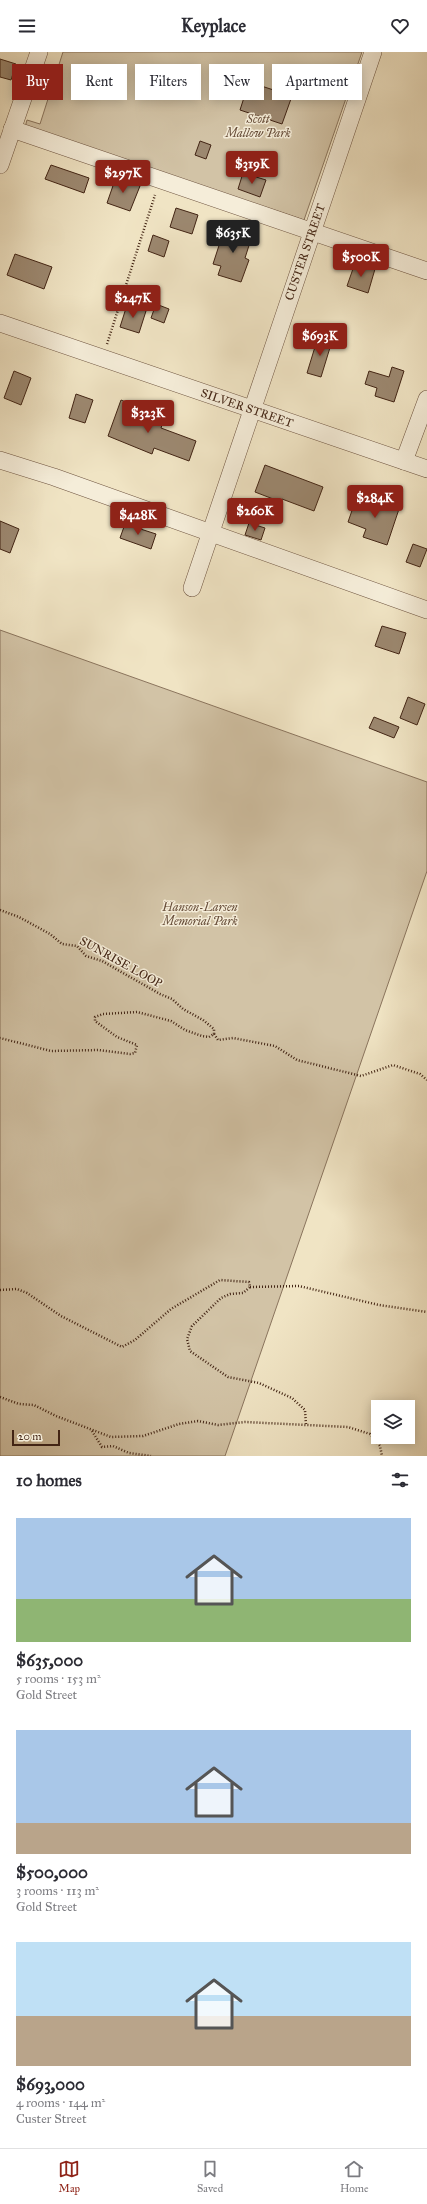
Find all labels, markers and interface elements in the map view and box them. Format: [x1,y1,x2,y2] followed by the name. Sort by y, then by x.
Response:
[16,15,38,37] icon: menu
[181,15,246,37] text: Keyplace
[389,15,411,37] icon: heart
[12,64,63,100] chip: Buy
[71,64,127,100] chip: Rent
[135,64,201,100] chip: Filters
[209,64,264,100] chip: New
[272,64,362,100] chip: Apartment
[224,112,291,140] park label: Scott Mallow Park
[224,151,280,185] pin: $319K
[235,156,269,172] text: $319K
[95,160,151,194] pin: $297K
[104,165,142,181] text: $297K
[282,202,328,302] street label: CUSTER STREET
[205,220,261,254] pin: $635K
[216,225,250,241] text: $635K
[333,244,389,278] pin: $500K
[342,249,380,265] text: $500K
[105,285,161,319] pin: $247K
[114,290,152,306] text: $247K
[292,323,348,357] pin: $693K
[302,328,338,344] text: $693K
[199,386,295,430] street label: SILVER STREET
[120,400,176,434] pin: $323K
[131,405,165,421] text: $323K
[347,485,403,519] pin: $284K
[356,490,394,506] text: $284K
[227,498,283,532] pin: $260K
[110,502,166,536] pin: $428K
[236,503,274,519] text: $260K
[119,507,157,523] text: $428K
[161,900,238,928] park label: Hanson-Larsen Memorial Park
[77,934,165,991] street label: SUNRISE LOOP
[371,1400,415,1444] map controls
[371,1400,415,1444] button: layers
[12,1428,60,1447] scale bar
[18,1430,41,1443] text: 20 m
[389,1469,411,1491] icon: filters
[16,1470,82,1491] text: 10 homes
[178,1544,250,1616] icon: home
[16,1650,83,1671] text: $635,000
[16,1671,101,1687] text: 5 rooms · 153 m²
[16,1687,77,1703] text: Gold Street
[178,1756,250,1828] icon: home
[16,1862,88,1883] text: $500,000
[16,1883,99,1899] text: 3 rooms · 113 m²
[16,1899,77,1915] text: Gold Street
[178,1968,250,2040] icon: home
[16,2074,85,2095] text: $693,000
[16,2095,105,2111] text: 4 rooms · 144 m²
[16,2111,87,2127] text: Custer Street
[58,2158,80,2195] tab: Map
[197,2158,223,2195] tab: Saved
[340,2158,369,2195] tab: Home

